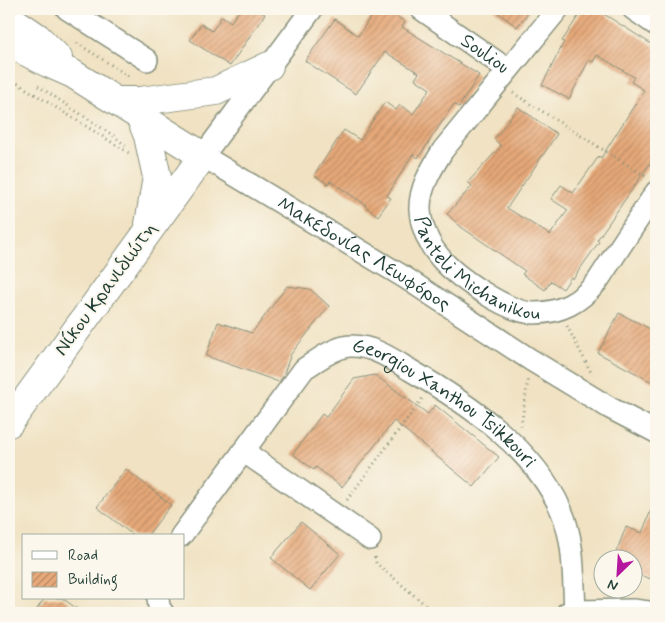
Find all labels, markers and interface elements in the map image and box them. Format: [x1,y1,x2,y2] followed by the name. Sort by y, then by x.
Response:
[455,27,515,80] street label: Souliou
[272,190,456,317] street label: Μακεδονίας Λεωφόρος
[407,213,540,327] street label: Panteli Michanikou
[48,217,164,361] street label: Νίκου Κρανιδιώτη
[351,332,543,473] street label: Georgiou Xanthou Tsikkouri
[22,534,185,600] legend
[68,546,98,566] text: Road
[592,550,642,600] north arrow
[68,570,118,591] text: Building
[605,575,621,595] text: N

